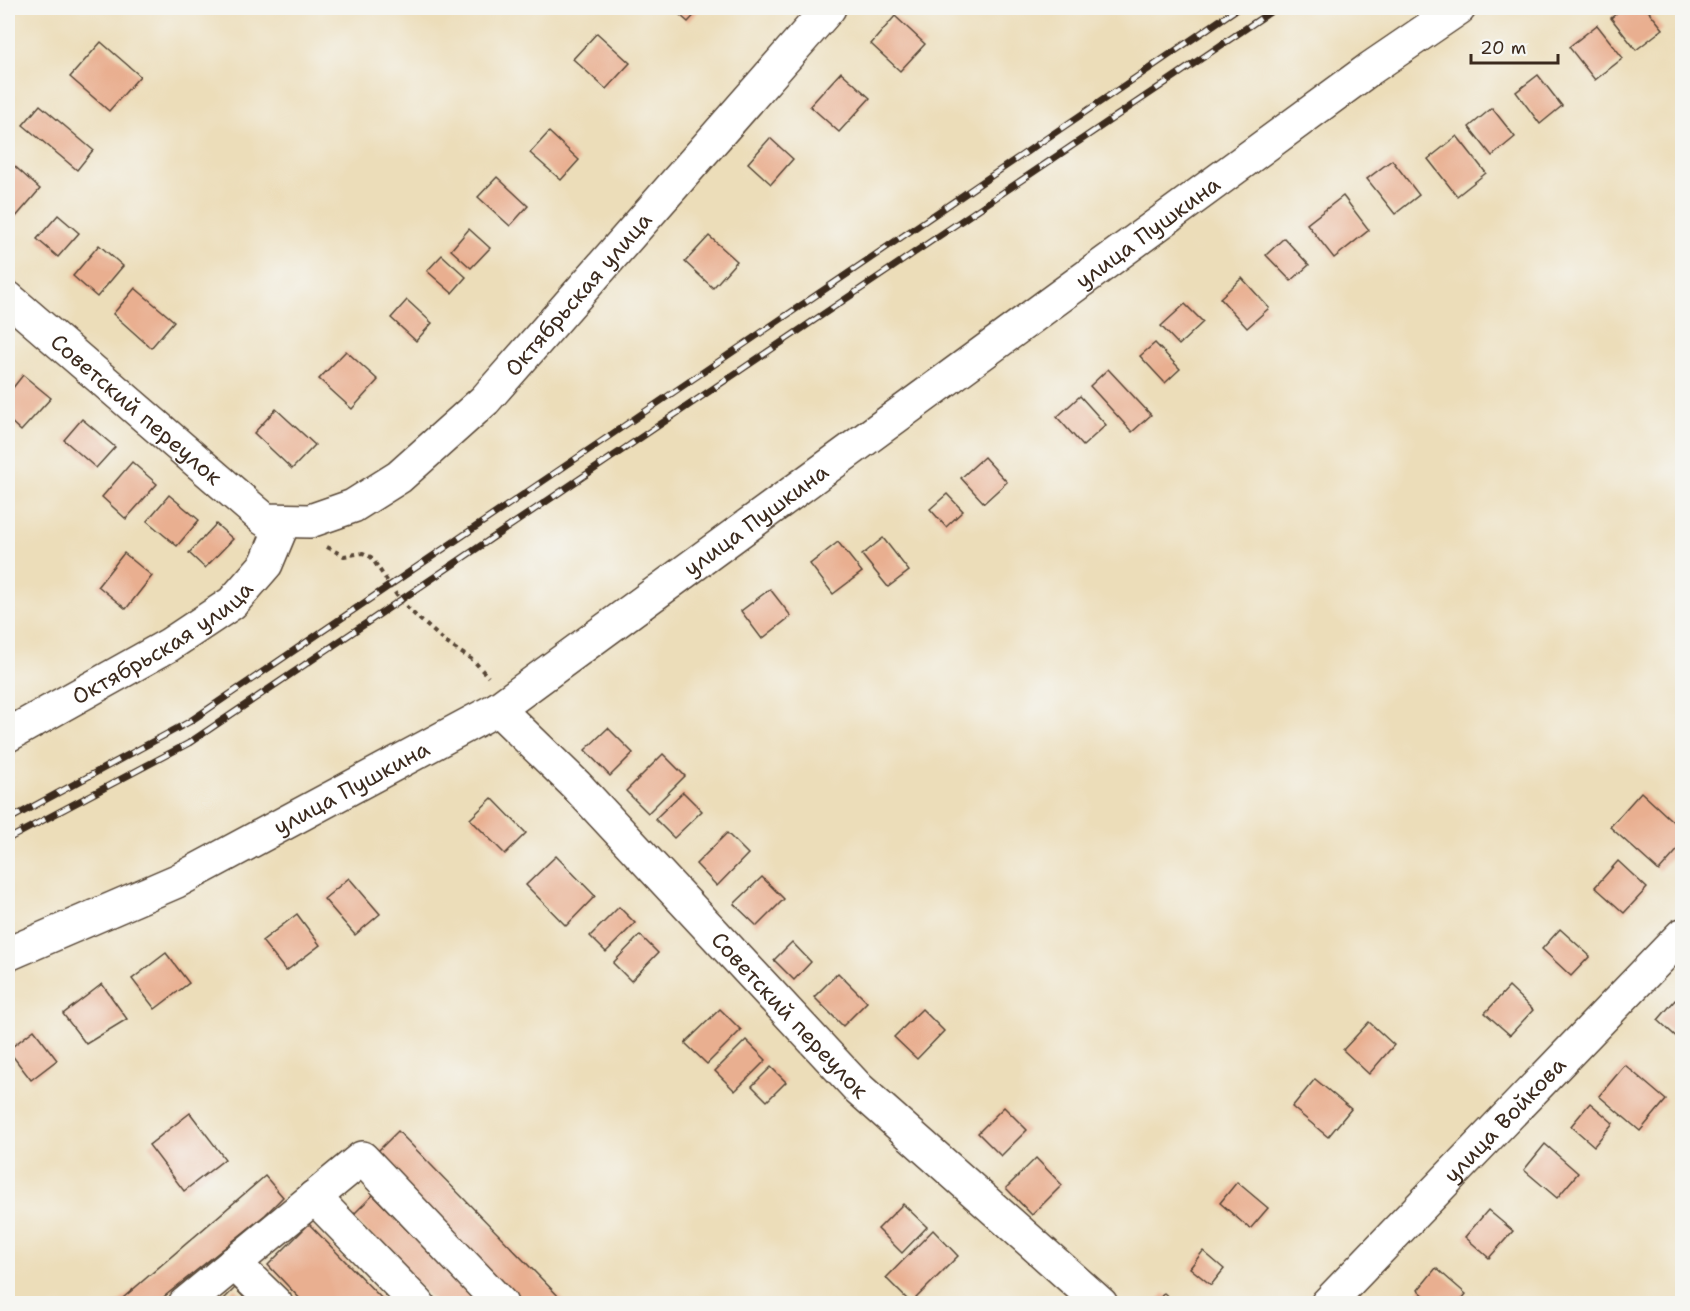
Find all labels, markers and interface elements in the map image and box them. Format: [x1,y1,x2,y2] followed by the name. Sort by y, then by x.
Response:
[1471,27,1558,65] scale bar
[1480,36,1526,60] text: 20 m
[1069,169,1226,295] street label: улица Пушкина
[498,205,658,382] street label: Октябрьская улица
[45,327,229,491] street label: Советский переулок
[677,457,834,582] street label: улица Пушкина
[67,575,259,711] street label: Октябрьская улица
[268,734,435,841] street label: улица Пушкина
[705,925,875,1105] street label: Советский переулок
[1437,1050,1572,1189] street label: улица Войкова

